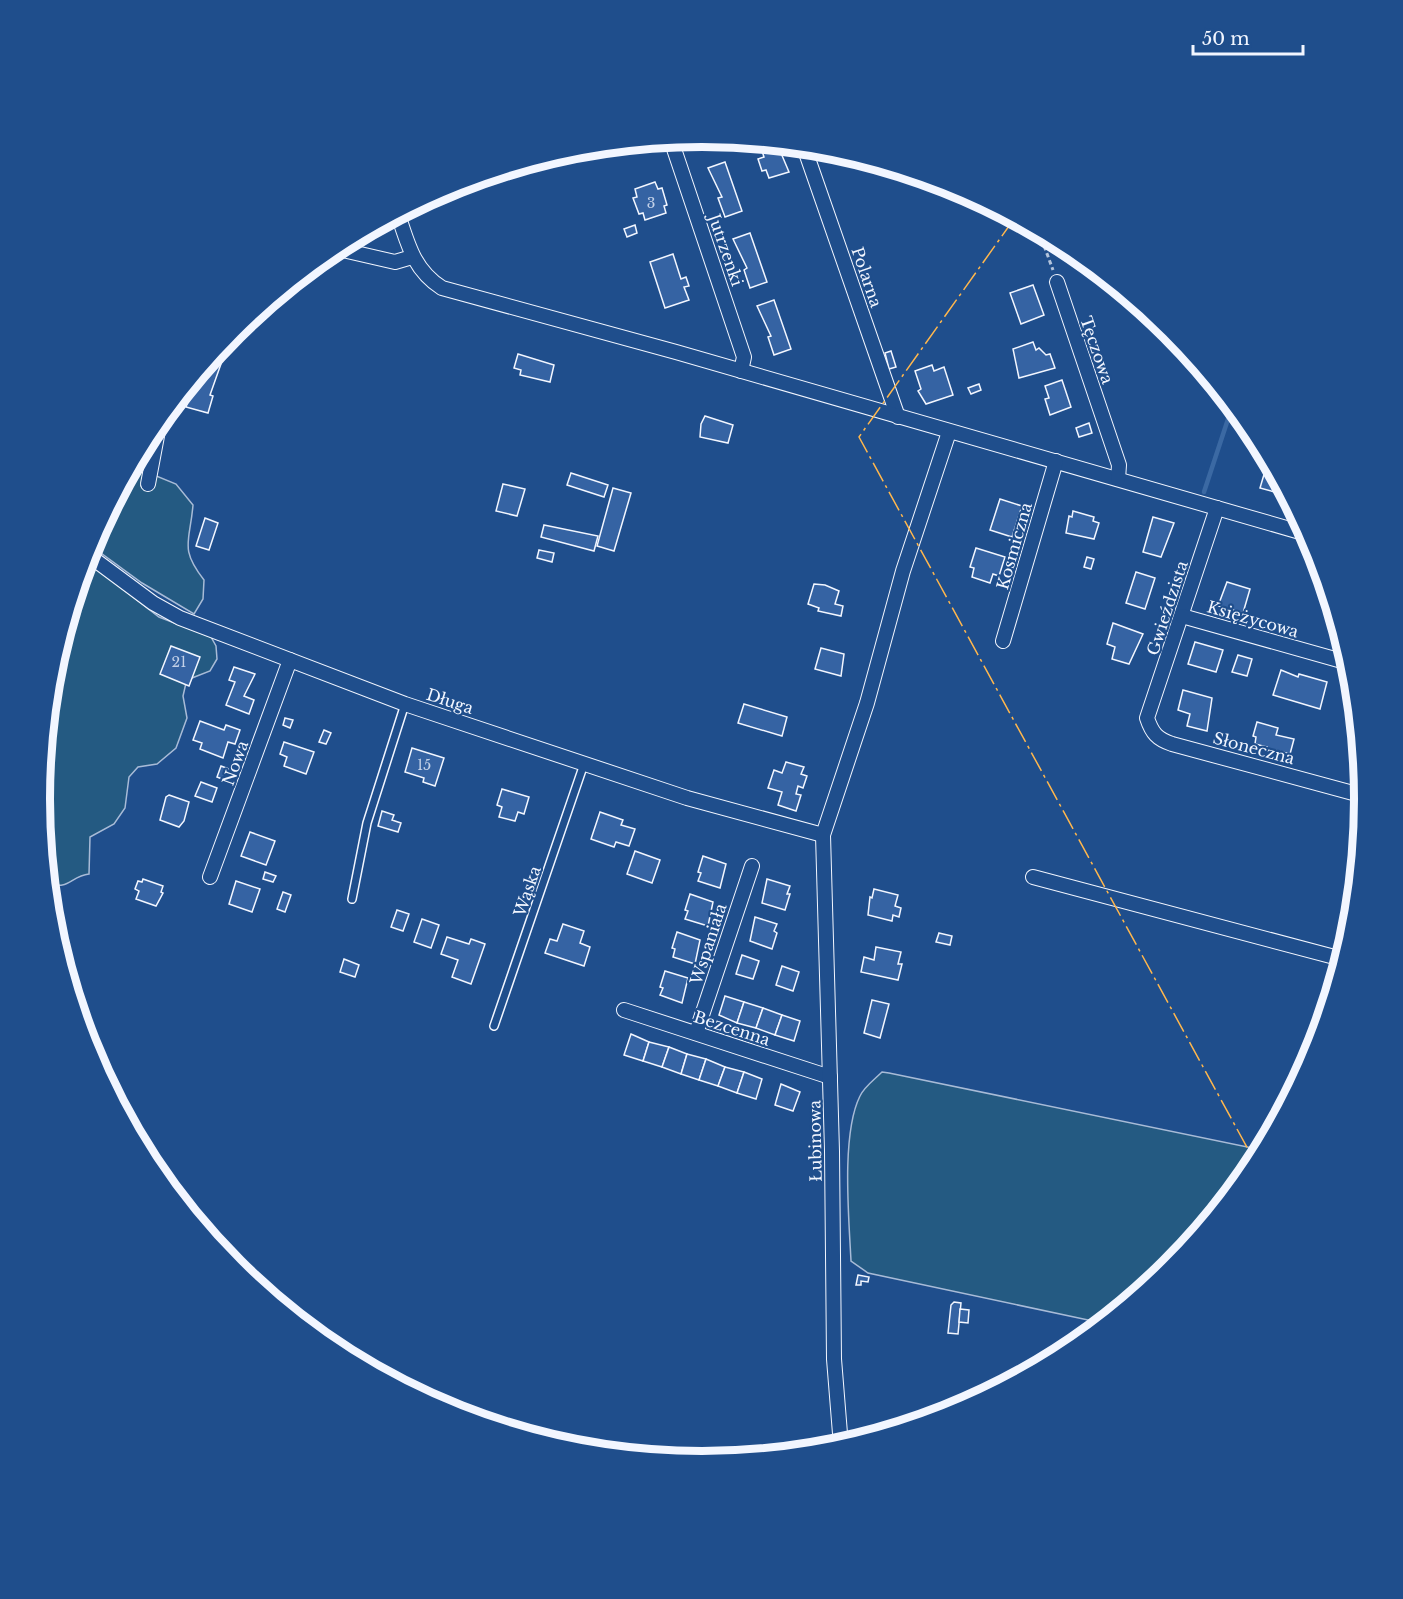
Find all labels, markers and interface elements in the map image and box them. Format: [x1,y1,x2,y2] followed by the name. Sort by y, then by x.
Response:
[1193,18,1302,56] scale bar
[1202,28,1250,50] text: 50 m
[647,194,655,212] house number: 3
[704,209,748,289] street label: Jutrzenki
[847,244,887,310] street label: Polarna
[1076,314,1118,387] street label: Tęczowa
[992,500,1036,592] street label: Kosmiczna
[1142,558,1192,658] street label: Gwieździsta
[1205,596,1301,642] street label: Księżycowa
[172,653,186,671] house number: 21
[424,684,476,718] street label: Długa
[1211,728,1297,769] street label: Słoneczna
[218,738,252,788] street label: Nowa
[417,756,431,774] house number: 15
[509,863,545,920] street label: Wąska
[685,901,731,988] street label: Wspaniała
[691,1006,773,1050] street label: Bezcenna
[804,1100,826,1182] street label: Łubinowa

